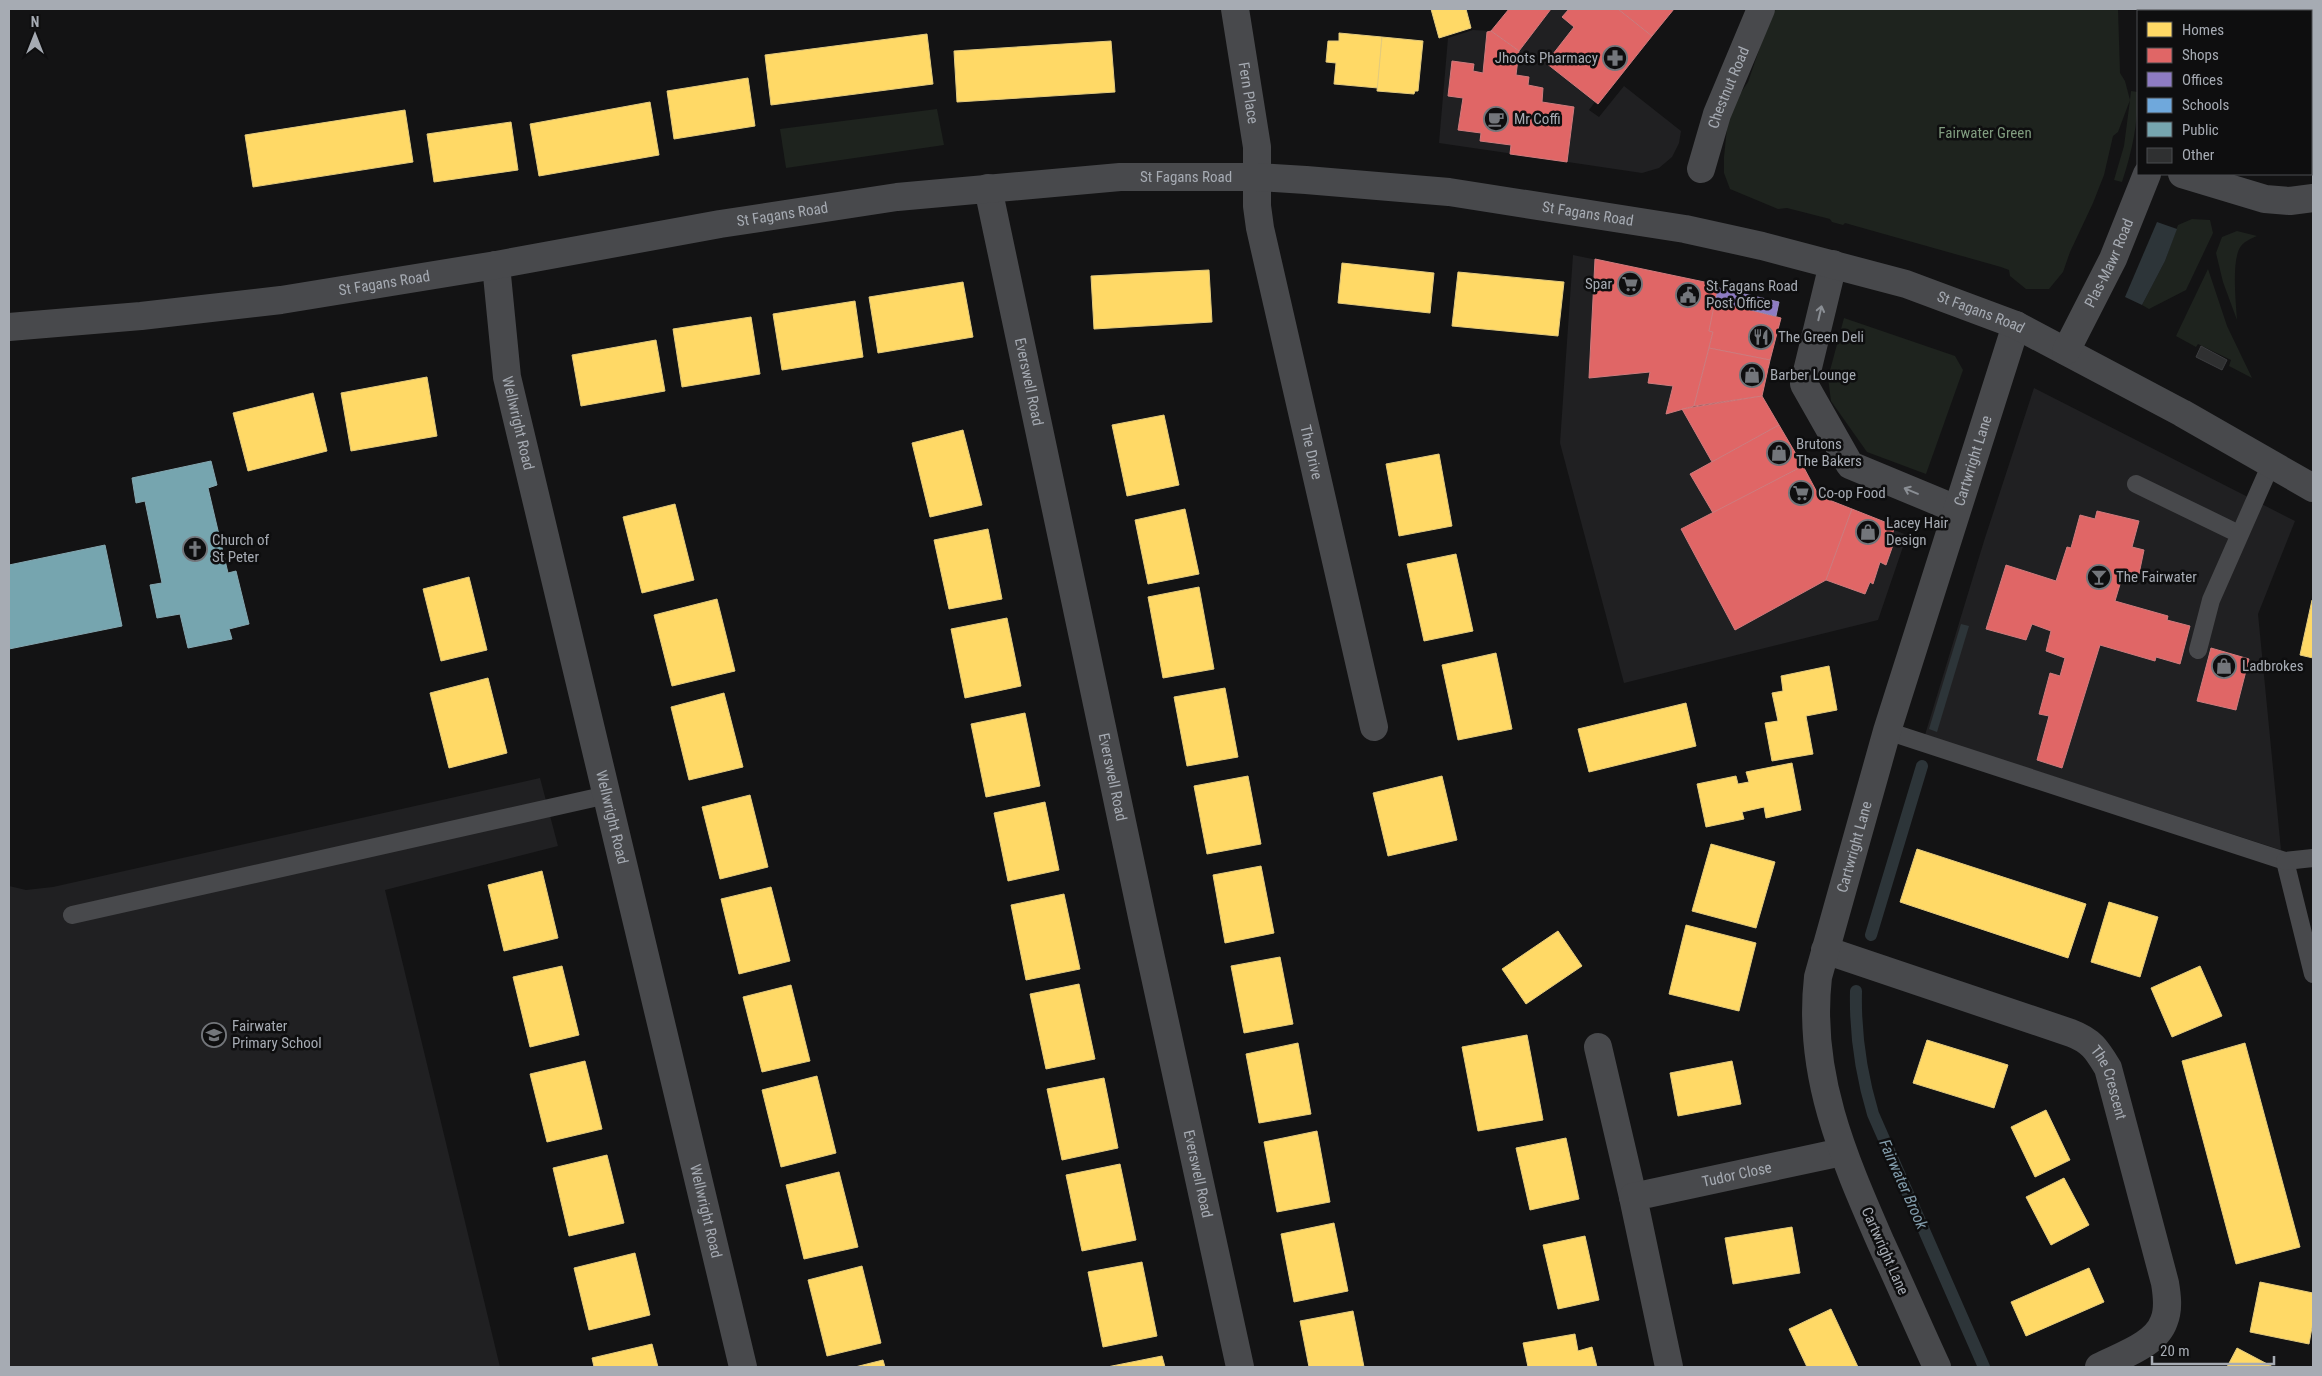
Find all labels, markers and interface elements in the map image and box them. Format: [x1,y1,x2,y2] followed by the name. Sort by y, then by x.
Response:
[10,10,60,60] north arrow
[2137,10,2312,175] legend
[31,14,39,30] text: N
[2182,21,2224,39] text: Homes
[1704,44,1753,131] street label: Chestnut Road
[1602,45,1628,71] pharmacy icon: Jhoots Pharmacy
[2182,46,2219,64] text: Shops
[1495,49,1598,67] place label: Jhoots Pharmacy
[1235,61,1262,125] street label: Fern Place
[2182,71,2223,89] text: Offices
[2182,96,2229,114] text: Schools
[1483,106,1509,132] cafe icon: Mr Coffi
[1514,110,1561,128] place label: Mr Coffi
[2182,121,2219,139] text: Public
[1938,124,2032,142] park label: Fairwater Green
[2182,146,2215,164] text: Other
[1140,168,1232,186] street label: St Fagans Road
[1541,198,1635,230] street label: St Fagans Road
[735,199,829,230] street label: St Fagans Road
[2081,216,2137,311] street label: Plas-Mawr Road
[337,267,431,299] street label: St Fagans Road
[1617,271,1643,297] supermarket icon: Spar
[1585,275,1612,293] place label: Spar
[1706,277,1798,312] place label: St Fagans Road Post Office
[1675,282,1701,308] public building icon: St Fagans Road Post Office
[1935,287,2028,337] street label: St Fagans Road
[1816,305,1826,321] one-way arrow
[1748,324,1774,350] restaurant icon: The Green Deli
[1778,328,1864,346] place label: The Green Deli
[1011,336,1047,427] street label: Everswell Road
[1739,362,1765,388] shop icon: Barber Lounge
[1770,366,1856,384] place label: Barber Lounge
[498,375,538,472] street label: Wellwright Road
[1950,413,1996,508] street label: Cartwright Lane
[1296,423,1326,481] street label: The Drive
[1796,435,1862,470] place label: Brutons The Bakers
[1766,440,1792,466] shop icon: Brutons The Bakers
[1788,480,1814,506] supermarket icon: Co-op Food
[1818,484,1886,502] place label: Co-op Food
[1904,485,1919,495] one-way arrow
[1886,514,1949,549] place label: Lacey Hair Design
[1855,519,1881,545] shop icon: Lacey Hair Design
[212,531,270,566] place label: Church of St Peter
[182,536,208,562] church icon: Church of St Peter
[2086,564,2112,590] bar icon: The Fairwater
[2116,568,2197,586] place label: The Fairwater
[2211,653,2237,679] shop icon: Ladbrokes
[2242,657,2304,675] place label: Ladbrokes
[1094,731,1131,823] street label: Everswell Road
[592,769,632,866] street label: Wellwright Road
[1833,799,1876,895] street label: Cartwright Lane
[232,1017,322,1052] place label: Fairwater Primary School
[201,1022,227,1048] school or university icon: Fairwater Primary School
[2087,1042,2130,1122] street label: The Crescent
[1180,1128,1216,1219] street label: Everswell Road
[1875,1136,1932,1233] water label: Fairwater Brook
[1700,1158,1773,1191] street label: Tudor Close
[686,1162,726,1260] street label: Wellwright Road
[1858,1204,1912,1298] street label: Cartwright Lane
[2152,1334,2274,1366] scale bar
[2160,1342,2190,1360] text: 20 m

